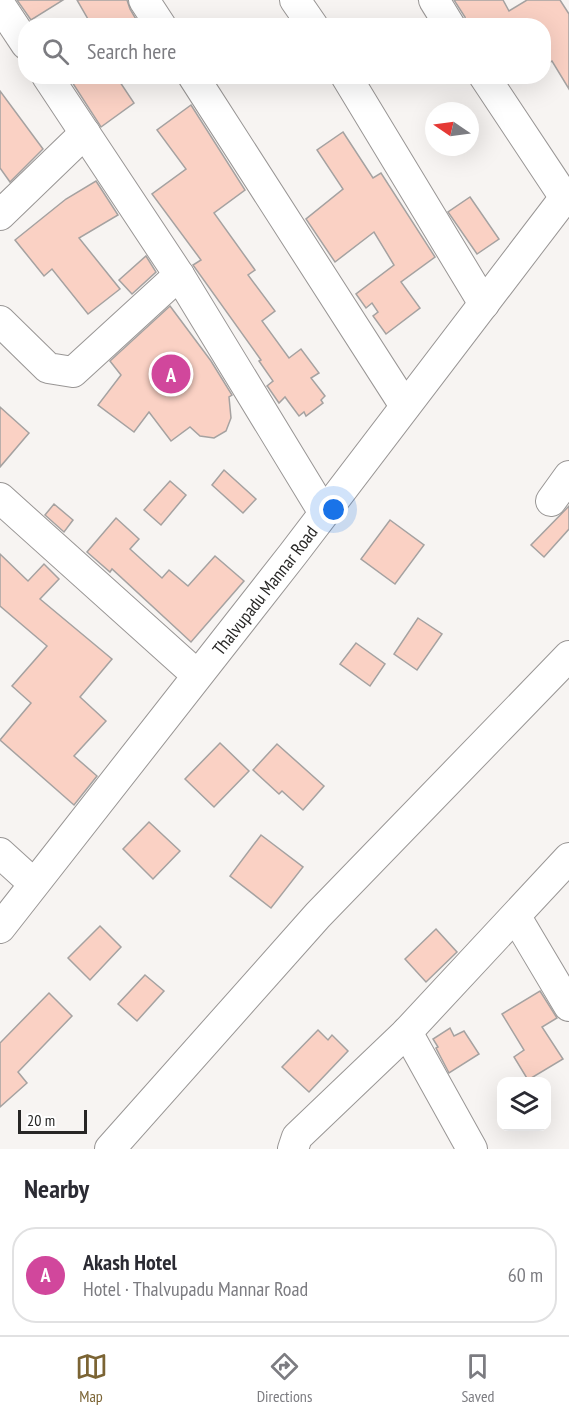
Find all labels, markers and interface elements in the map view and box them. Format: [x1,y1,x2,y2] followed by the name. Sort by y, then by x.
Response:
[18,18,551,84] search box
[39,35,72,68] icon: search
[87,37,176,65] text: Search here
[425,102,479,156] north arrow
[152,352,190,397] pin: A
[319,495,348,524] your location
[207,521,322,660] street label: Thalvupadu Mannar Road
[497,1077,551,1131] map controls
[497,1077,551,1131] button: layers
[18,1107,87,1134] scale bar
[27,1110,55,1130] text: 20 m
[24,1172,89,1205] text: Nearby
[83,1248,177,1276] text: Akash Hotel
[40,1262,51,1288] text: A
[508,1262,543,1288] text: 60 m
[83,1276,308,1302] text: Hotel · Thalvupadu Mannar Road
[75,1350,108,1406] tab: Map
[257,1350,312,1406] tab: Directions
[461,1350,494,1406] tab: Saved

